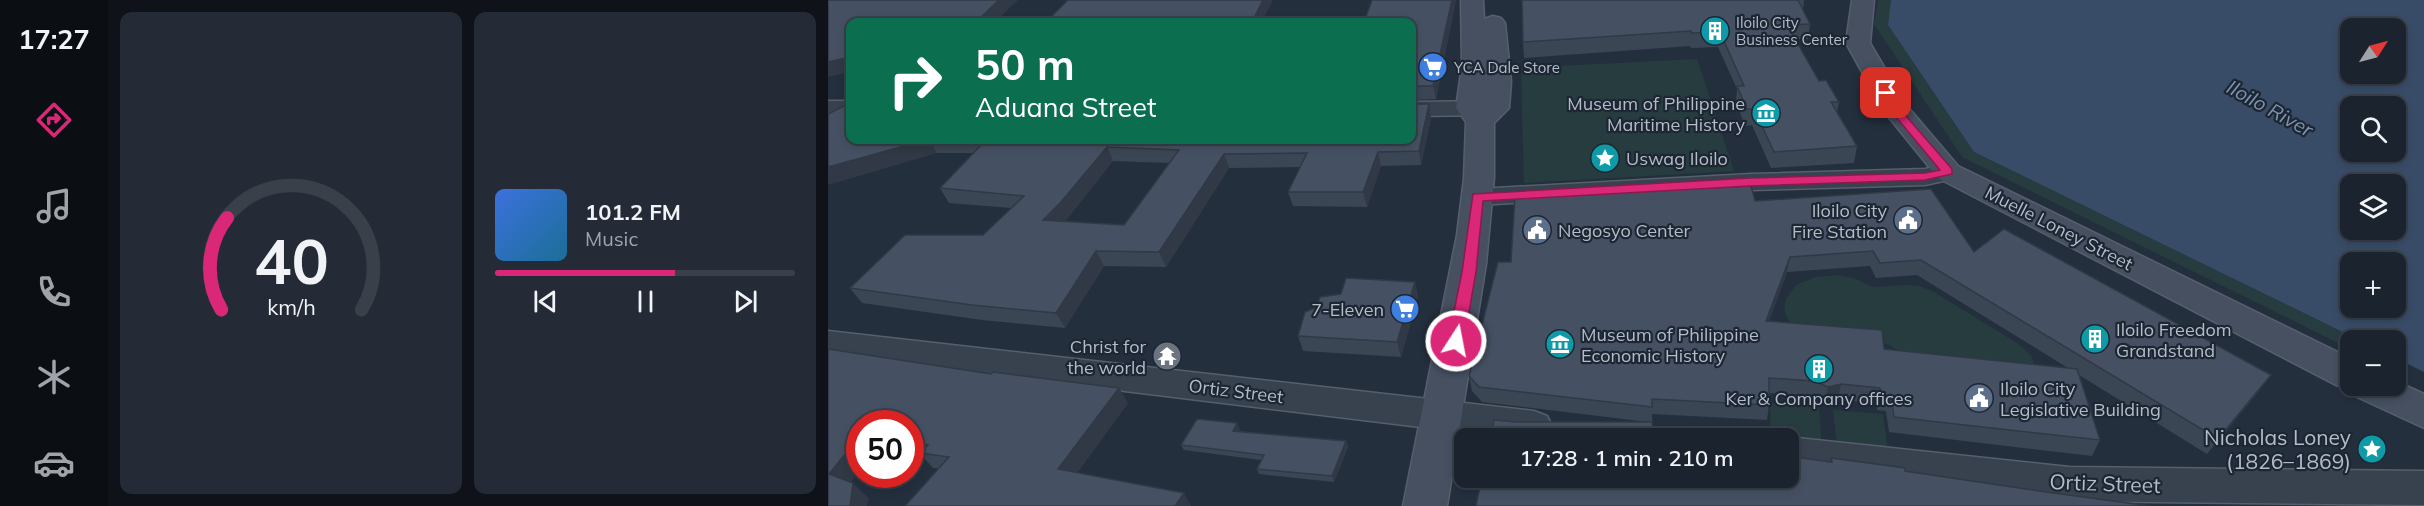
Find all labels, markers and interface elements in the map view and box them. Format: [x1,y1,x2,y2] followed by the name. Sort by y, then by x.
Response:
[1736,13,1848,49] place label: Iloilo City Business Center
[1699,15,1731,47] building icon: Iloilo City Business Center
[2340,18,2406,84] north arrow
[2340,18,2406,396] map controls
[18,22,90,56] text: 17:27
[975,38,1075,91] text: 50 m
[876,42,954,120] icon: right
[1417,51,1449,83] supermarket icon: YCA Dale Store
[1453,58,1560,77] place label: YCA Dale Store
[1860,67,1911,118] pin
[2223,74,2318,142] water label: Iloilo River
[1869,76,1902,109] icon: arrive
[975,90,1156,124] text: Aduana Street
[1567,92,1745,136] place label: Museum of Philippine Maritime History
[2340,96,2406,162] button: search
[1750,97,1782,129] museum icon: Museum of Philippine Maritime History
[33,99,75,141] icon: directions
[1589,142,1621,174] place icon: Uswag Iloilo
[1626,147,1728,170] place label: Uswag Iloilo
[2340,174,2406,240] button: layers
[1981,181,2137,275] street label: Muelle Loney Street
[33,185,75,227] icon: music
[585,198,681,226] text: 101.2 FM
[1792,199,1887,243] place label: Iloilo City Fire Station
[1892,204,1924,236] public building icon: Iloilo City Fire Station
[1521,214,1553,246] public building icon: Negosyo Center
[1558,219,1691,242] place label: Negosyo Center
[254,221,328,300] text: 40
[585,226,638,251] text: Music
[2340,252,2406,318] button: +
[33,271,75,313] icon: phone
[529,285,562,318] icon: previous
[629,285,662,318] icon: pause
[729,285,762,318] icon: next
[267,293,315,320] text: km/h
[1389,293,1421,325] supermarket icon: 7-Eleven
[1311,298,1384,321] place label: 7-Eleven
[1424,309,1488,373] position arrow
[2116,318,2232,362] place label: Iloilo Freedom Grandstand
[1581,323,1759,367] place label: Museum of Philippine Economic History
[2079,323,2111,355] building icon: Iloilo Freedom Grandstand
[1544,328,1576,360] museum icon: Museum of Philippine Economic History
[2340,330,2406,396] button: −
[1067,335,1146,379] place label: Christ for the world
[1151,340,1183,372] temple icon: Christ for the world
[1803,353,1835,385] building icon: Ker & Company offices
[33,356,75,398] icon: climate
[1187,374,1285,408] street label: Ortiz Street
[2000,377,2161,421] place label: Iloilo City Legislative Building
[1963,382,1995,414] public building icon: Iloilo City Legislative Building
[1726,387,1912,410] place label: Ker & Company offices
[846,410,924,488] speed limit sign: 50
[2204,424,2351,474] place label: Nicholas Loney (1826–1869)
[2356,433,2388,465] place icon: Nicholas Loney (1826–1869)
[33,442,75,484] icon: car
[1519,444,1734,472] text: 17:28 · 1 min · 210 m
[2049,468,2161,498] street label: Ortiz Street

